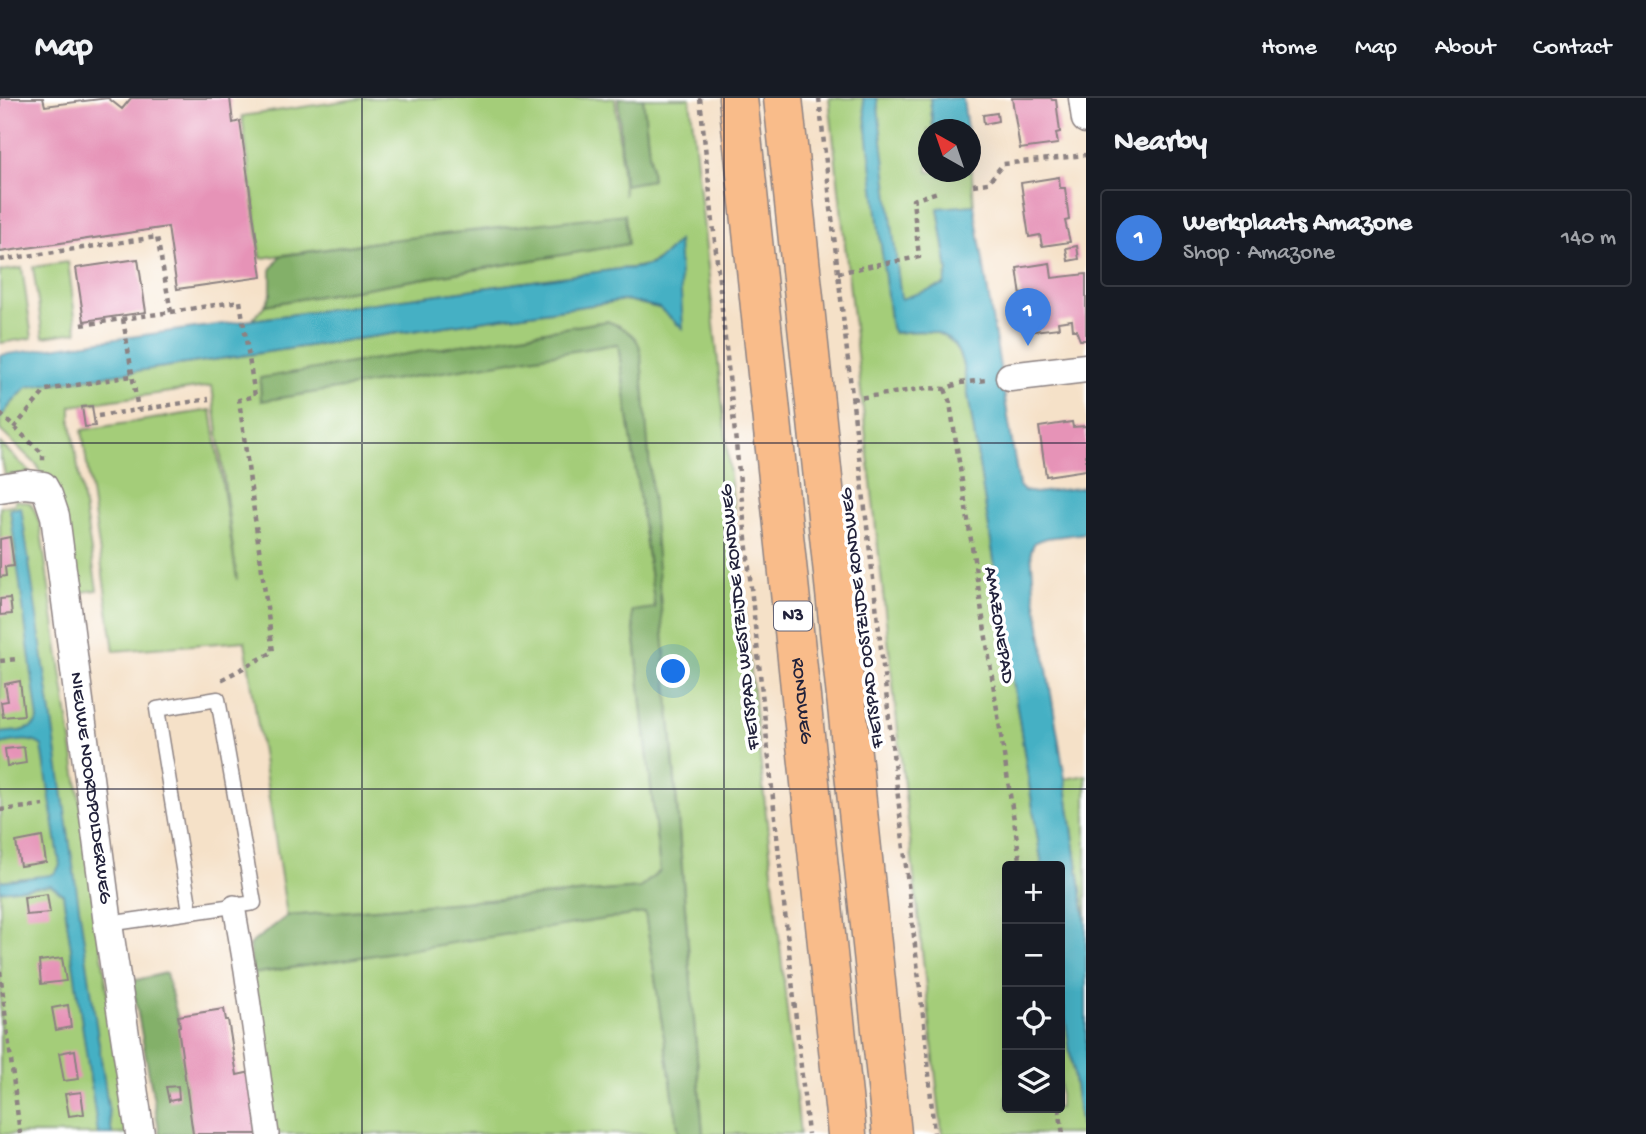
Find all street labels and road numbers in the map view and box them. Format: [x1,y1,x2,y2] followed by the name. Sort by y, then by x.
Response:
[716,482,766,752] street label: FIETSPAD WESTZIJDE RONDWEG
[836,486,890,750] street label: FIETSPAD OOSTZIJDE RONDWEG
[977,565,1019,685] street label: AMAZONEPAD
[774,602,812,630] road number: N3
[785,657,817,746] street label: RONDWEG
[64,671,117,906] street label: NIEUWE NOORDPOLDERWEG

